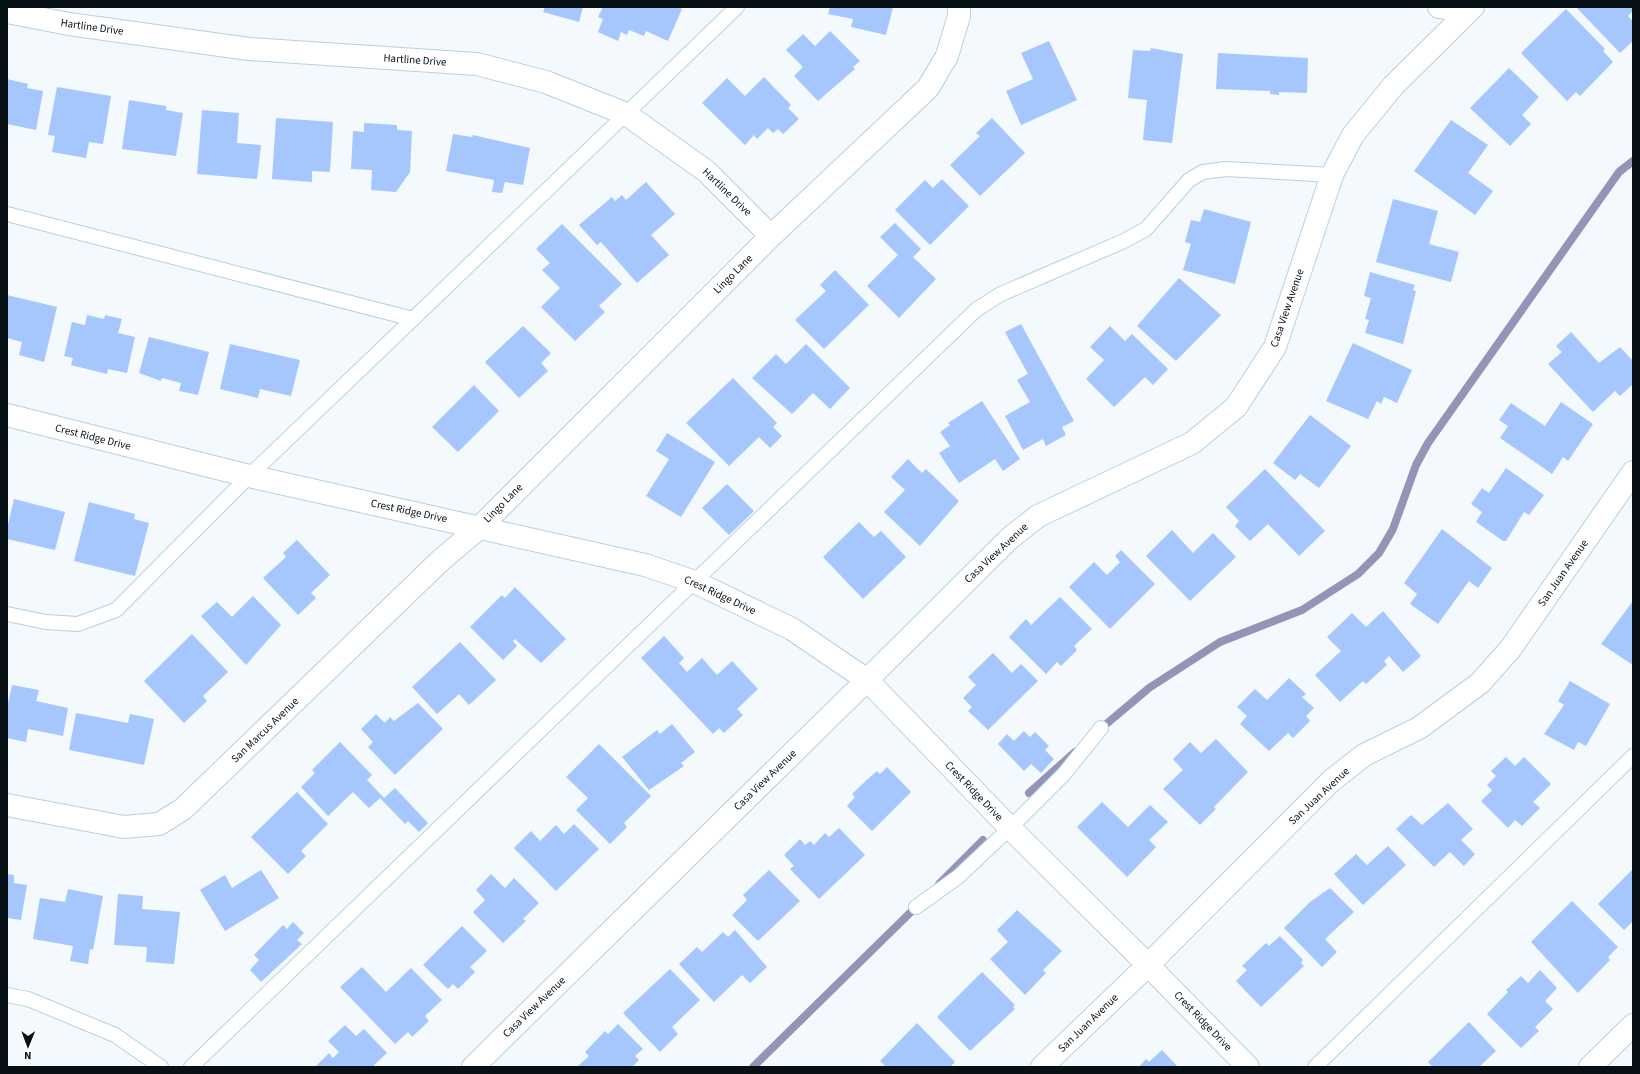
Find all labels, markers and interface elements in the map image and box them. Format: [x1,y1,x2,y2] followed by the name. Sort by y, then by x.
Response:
[60,15,125,39] street label: Hartline Drive
[383,50,448,70] street label: Hartline Drive
[699,165,755,220] street label: Hartline Drive
[710,251,756,297] street label: Lingo Lane
[1267,266,1308,349] street label: Casa View Avenue
[53,420,133,454] street label: Crest Ridge Drive
[480,480,526,526] street label: Lingo Lane
[369,496,449,527] street label: Crest Ridge Drive
[961,519,1032,586] street label: Casa View Avenue
[1534,536,1592,609] street label: San Juan Avenue
[682,572,759,618] street label: Crest Ridge Drive
[228,693,302,766] street label: San Marcus Avenue
[730,746,800,814] street label: Casa View Avenue
[942,758,1007,825] street label: Crest Ridge Drive
[1285,763,1353,828] street label: San Juan Avenue
[499,973,569,1041] street label: Casa View Avenue
[1171,988,1236,1055] street label: Crest Ridge Drive
[1055,990,1122,1056] street label: San Juan Avenue
[8,1026,48,1066] north arrow
[24,1048,32,1063] text: N

